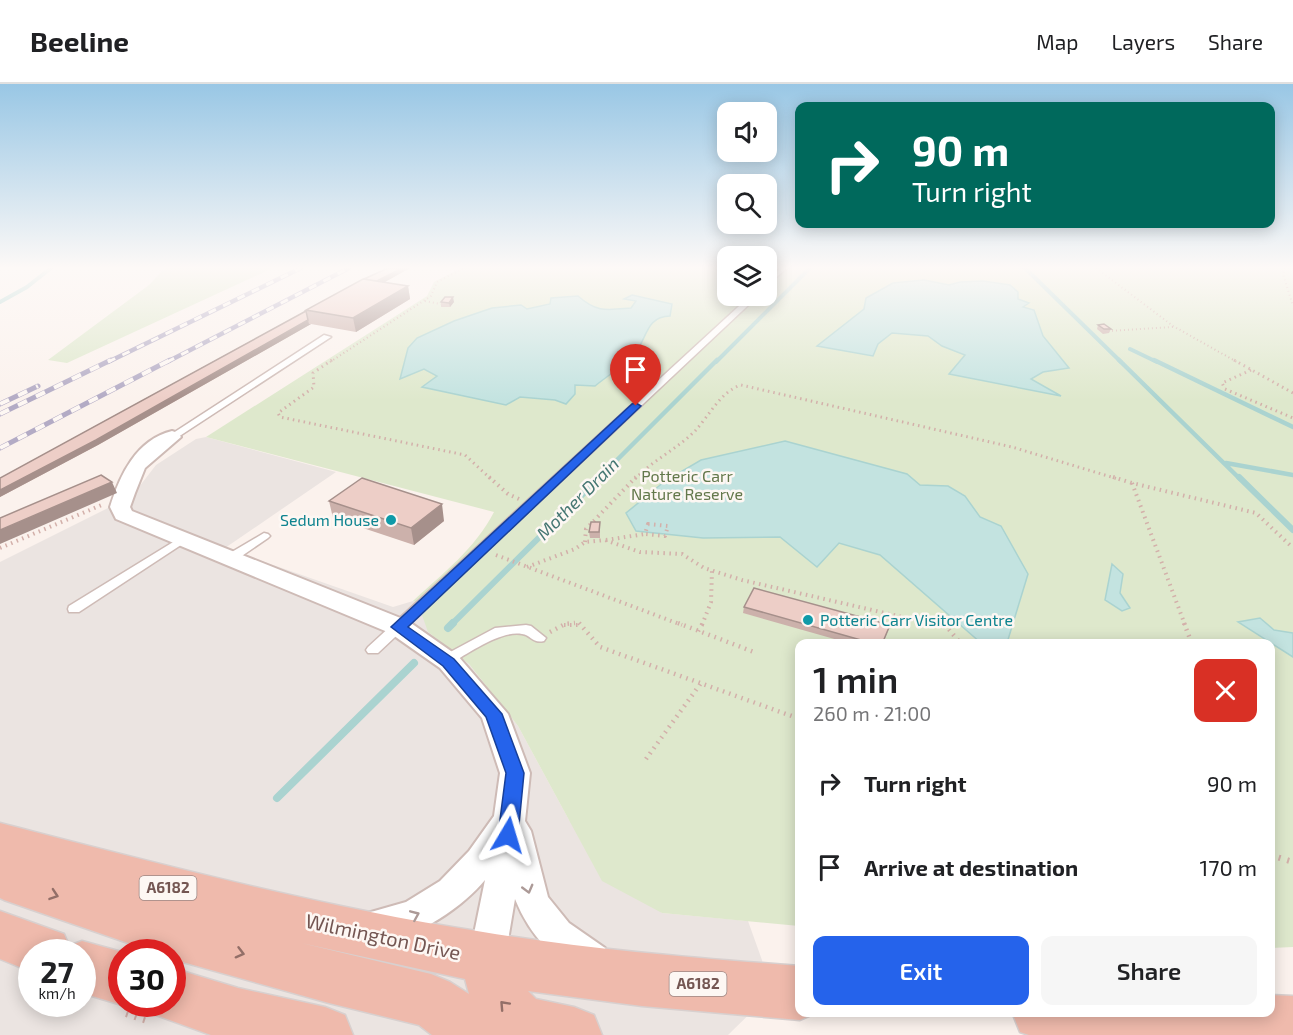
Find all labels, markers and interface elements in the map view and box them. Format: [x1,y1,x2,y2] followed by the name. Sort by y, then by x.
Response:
[30,24,129,58] text: Beeline
[1036,29,1078,54] text: Map
[1111,29,1175,54] text: Layers
[1208,29,1263,54] text: Share
[717,102,777,306] map controls
[717,102,777,162] button: sound
[912,124,1009,174] text: 90 m
[813,126,891,204] icon: right
[717,174,777,234] button: search
[912,175,1032,207] text: Turn right
[717,246,777,306] button: layers
[610,344,661,406] pin
[619,353,652,386] icon: arrive
[531,452,623,544] water label: Mother Drain
[631,466,743,503] park label: Potteric Carr Nature Reserve
[280,510,379,529] place label: Sedum House
[384,513,398,527] marker: Sedum House
[820,610,1013,629] place label: Potteric Carr Visitor Centre
[801,613,815,627] marker: Potteric Carr Visitor Centre
[813,657,898,700] text: 1 min
[1194,659,1257,722] button: close
[813,701,931,725] text: 260 m · 21:00
[813,767,846,800] icon: right
[864,770,966,796] text: Turn right
[1207,770,1257,796] text: 90 m
[476,803,540,867] position arrow
[813,851,846,884] icon: arrive
[864,854,1078,880] text: Arrive at destination
[1200,854,1257,880] text: 170 m
[140,876,196,900] road number: A6182
[521,884,534,894] one-way arrow
[48,888,59,901] one-way arrow
[304,908,463,964] street label: Wilmington Drive
[409,910,420,922] one-way arrow
[813,936,1029,1005] button: Exit
[1041,936,1257,1005] button: Share
[108,939,186,1017] speed limit sign: 30
[235,946,245,958] one-way arrow
[40,953,74,989] text: 27
[670,972,726,996] road number: A6182
[38,984,76,1002] text: km/h
[500,1002,511,1012] one-way arrow

